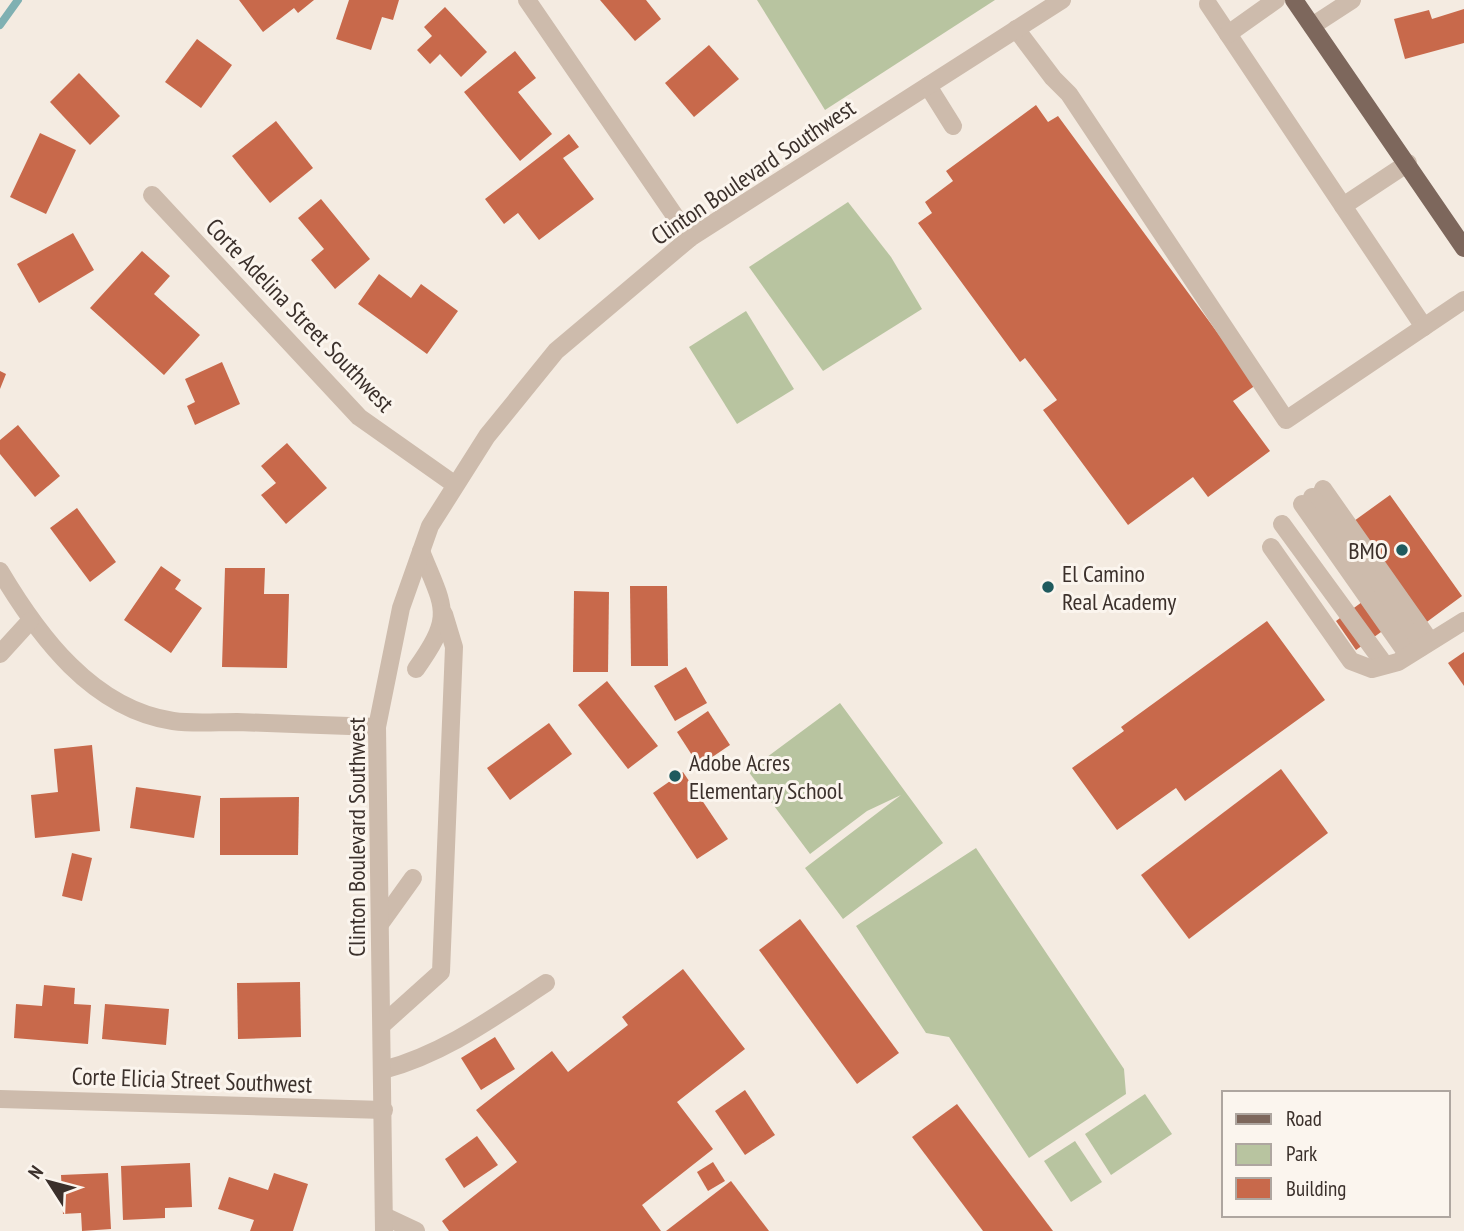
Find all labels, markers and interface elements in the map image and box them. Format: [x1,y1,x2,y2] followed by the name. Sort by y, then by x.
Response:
[645,92,861,252] street label: Clinton Boulevard Southwest
[199,211,401,419] street label: Corte Adelina Street Southwest
[1348,535,1388,566] place label: BMO
[1394,542,1410,558] marker: BMO
[1062,558,1176,617] place label: El Camino Real Academy
[1040,579,1056,595] marker: El Camino Real Academy
[341,717,372,957] street label: Clinton Boulevard Southwest
[689,747,843,806] place label: Adobe Acres Elementary School
[667,768,683,784] marker: Adobe Acres Elementary School
[71,1060,313,1100] street label: Corte Elicia Street Southwest
[1222,1091,1450,1217] legend
[1286,1105,1322,1132] text: Road
[1286,1140,1317,1167] text: Park
[14,1147,84,1217] north arrow
[23,1161,48,1183] text: N
[1286,1175,1346,1202] text: Building

